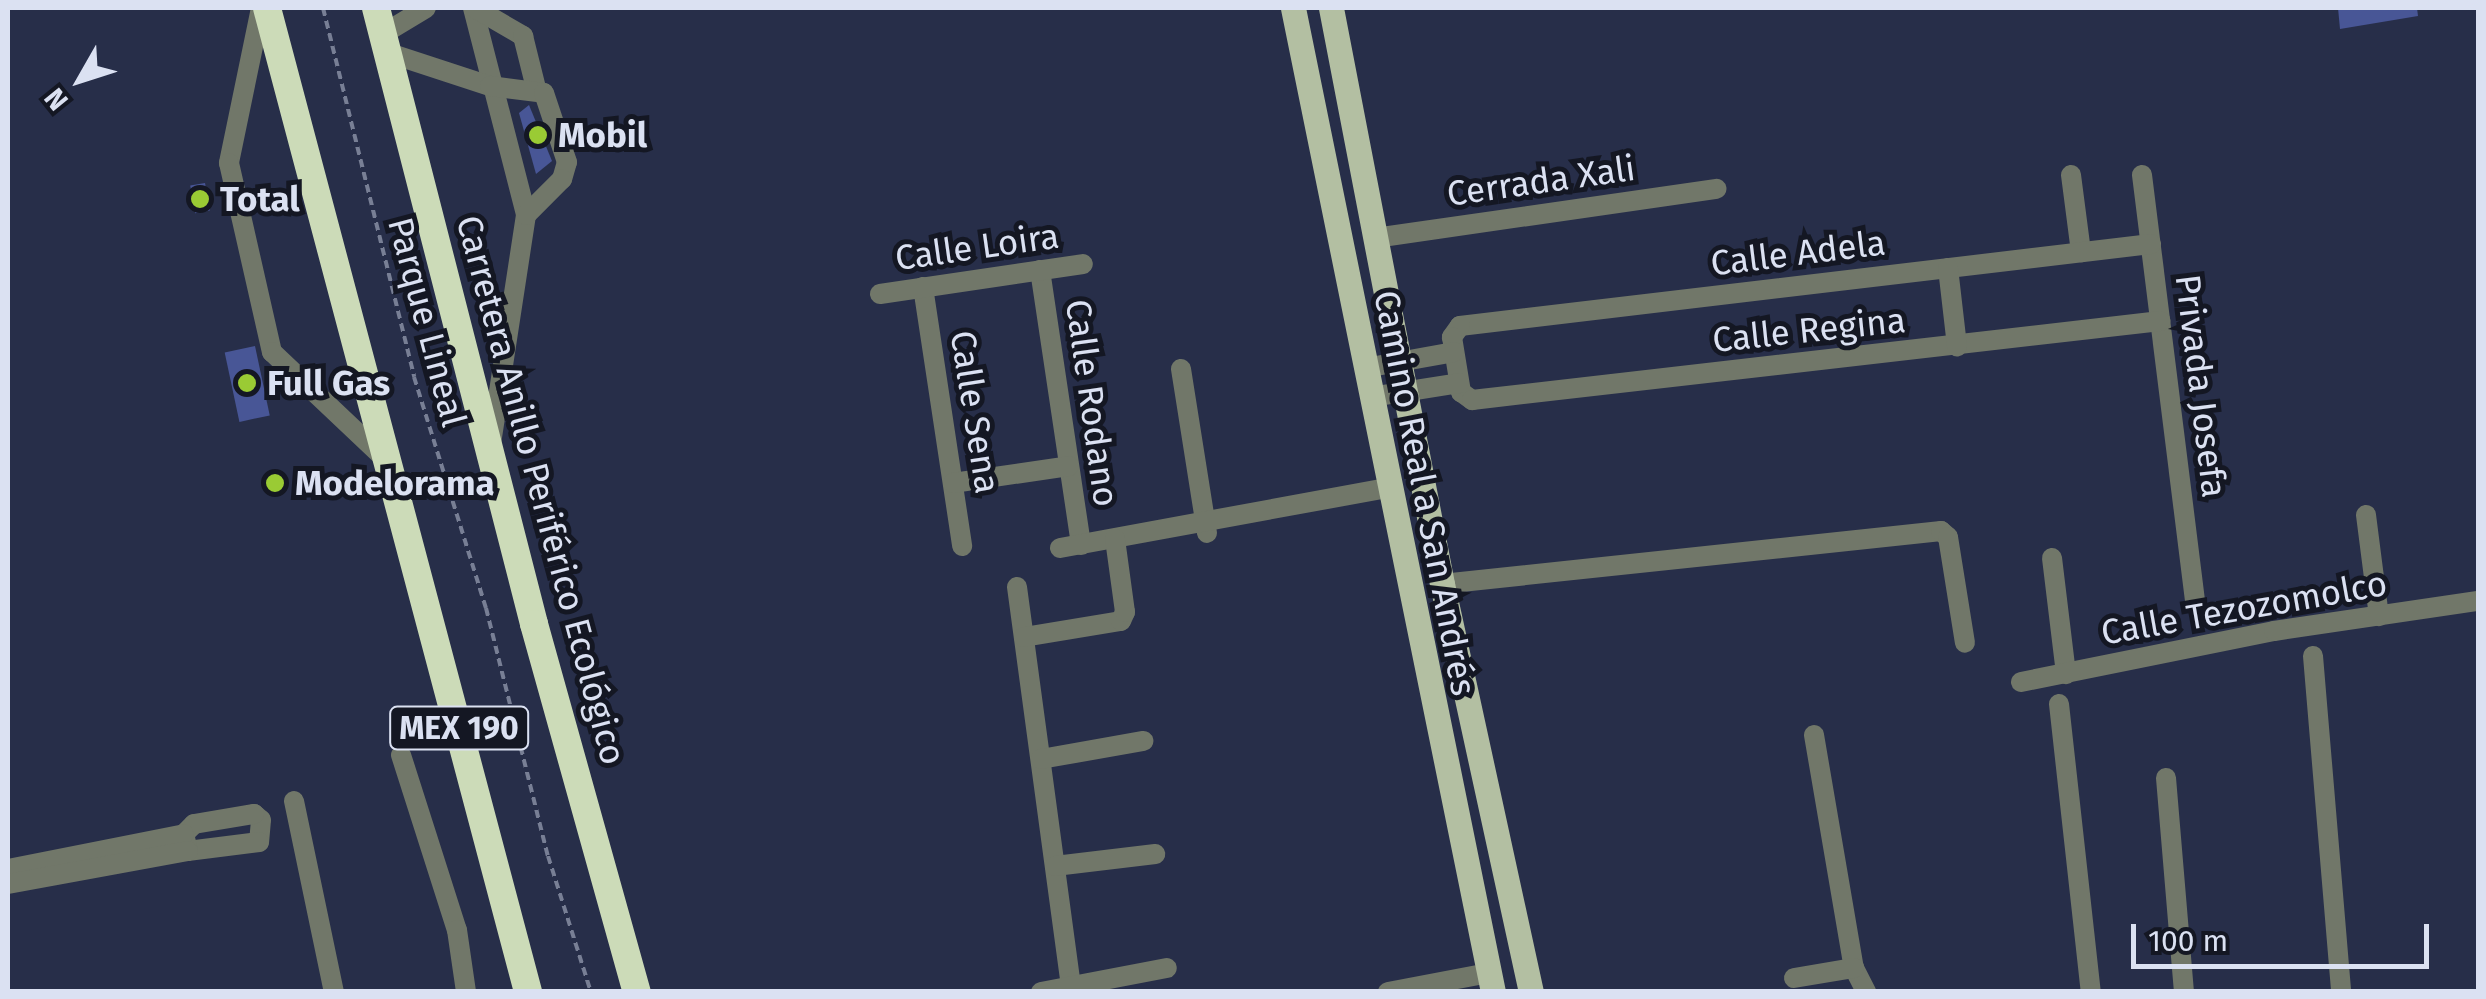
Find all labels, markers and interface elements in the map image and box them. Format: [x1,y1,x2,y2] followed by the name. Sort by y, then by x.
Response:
[30,30,130,130] north arrow
[38,82,75,117] text: N
[558,114,647,156] place label: Mobil
[527,124,549,146] marker: Mobil
[1444,147,1638,215] street label: Cerrada Xali
[220,178,300,220] place label: Total
[189,188,211,210] marker: Total
[447,211,635,769] street label: Carretera Anillo Periférico Ecológico
[379,213,475,431] street label: Parque Lineal
[892,215,1062,279] street label: Calle Loira
[1708,221,1888,285] street label: Calle Adela
[2166,272,2236,500] street label: Privada Josefa
[1365,287,1485,699] street label: Camino Real a San Andrés
[1057,297,1127,509] street label: Calle Rodano
[1710,299,1908,361] street label: Calle Regina
[941,328,1009,496] street label: Calle Sena
[267,362,390,404] place label: Full Gas
[236,372,258,394] marker: Full Gas
[295,462,495,504] place label: Modelorama
[264,472,286,494] marker: Modelorama
[2098,562,2390,654] street label: Calle Tezozomolco
[389,701,529,755] road number: MEX 190
[2136,904,2434,966] scale bar
[2148,923,2228,959] text: 100 m

